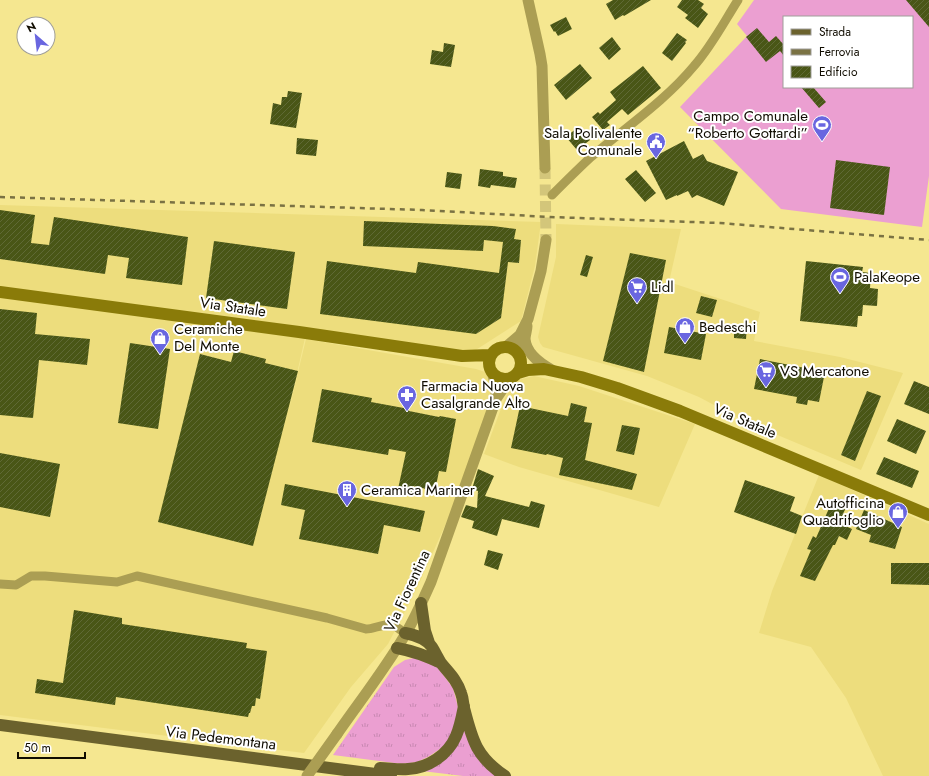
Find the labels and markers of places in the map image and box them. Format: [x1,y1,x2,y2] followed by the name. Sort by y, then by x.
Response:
[688,105,808,144] place label: Campo Comunale “Roberto Gottardi”
[811,114,833,142] sports icon: Campo Comunale “Roberto Gottardi”
[544,122,642,161] place label: Sala Polivalente Comunale
[645,131,667,159] public building icon: Sala Polivalente Comunale
[829,266,851,294] sports icon: PalaKeope
[854,266,920,288] place label: PalaKeope
[626,276,648,304] supermarket icon: Lidl
[651,276,674,298] place label: Lidl
[674,316,696,344] shop icon: Bedeschi
[699,316,756,338] place label: Bedeschi
[174,318,243,357] place label: Ceramiche Del Monte
[149,327,171,355] shop icon: Ceramiche Del Monte
[755,360,777,388] supermarket icon: VS Mercatone
[780,360,869,382] place label: VS Mercatone
[421,375,530,414] place label: Farmacia Nuova Casalgrande Alto
[396,384,418,412] pharmacy icon: Farmacia Nuova Casalgrande Alto
[336,479,358,507] building icon: Ceramica Mariner
[361,479,476,501] place label: Ceramica Mariner
[803,492,884,531] place label: Autofficina Quadrifoglio
[887,501,909,529] shop icon: Autofficina Quadrifoglio

